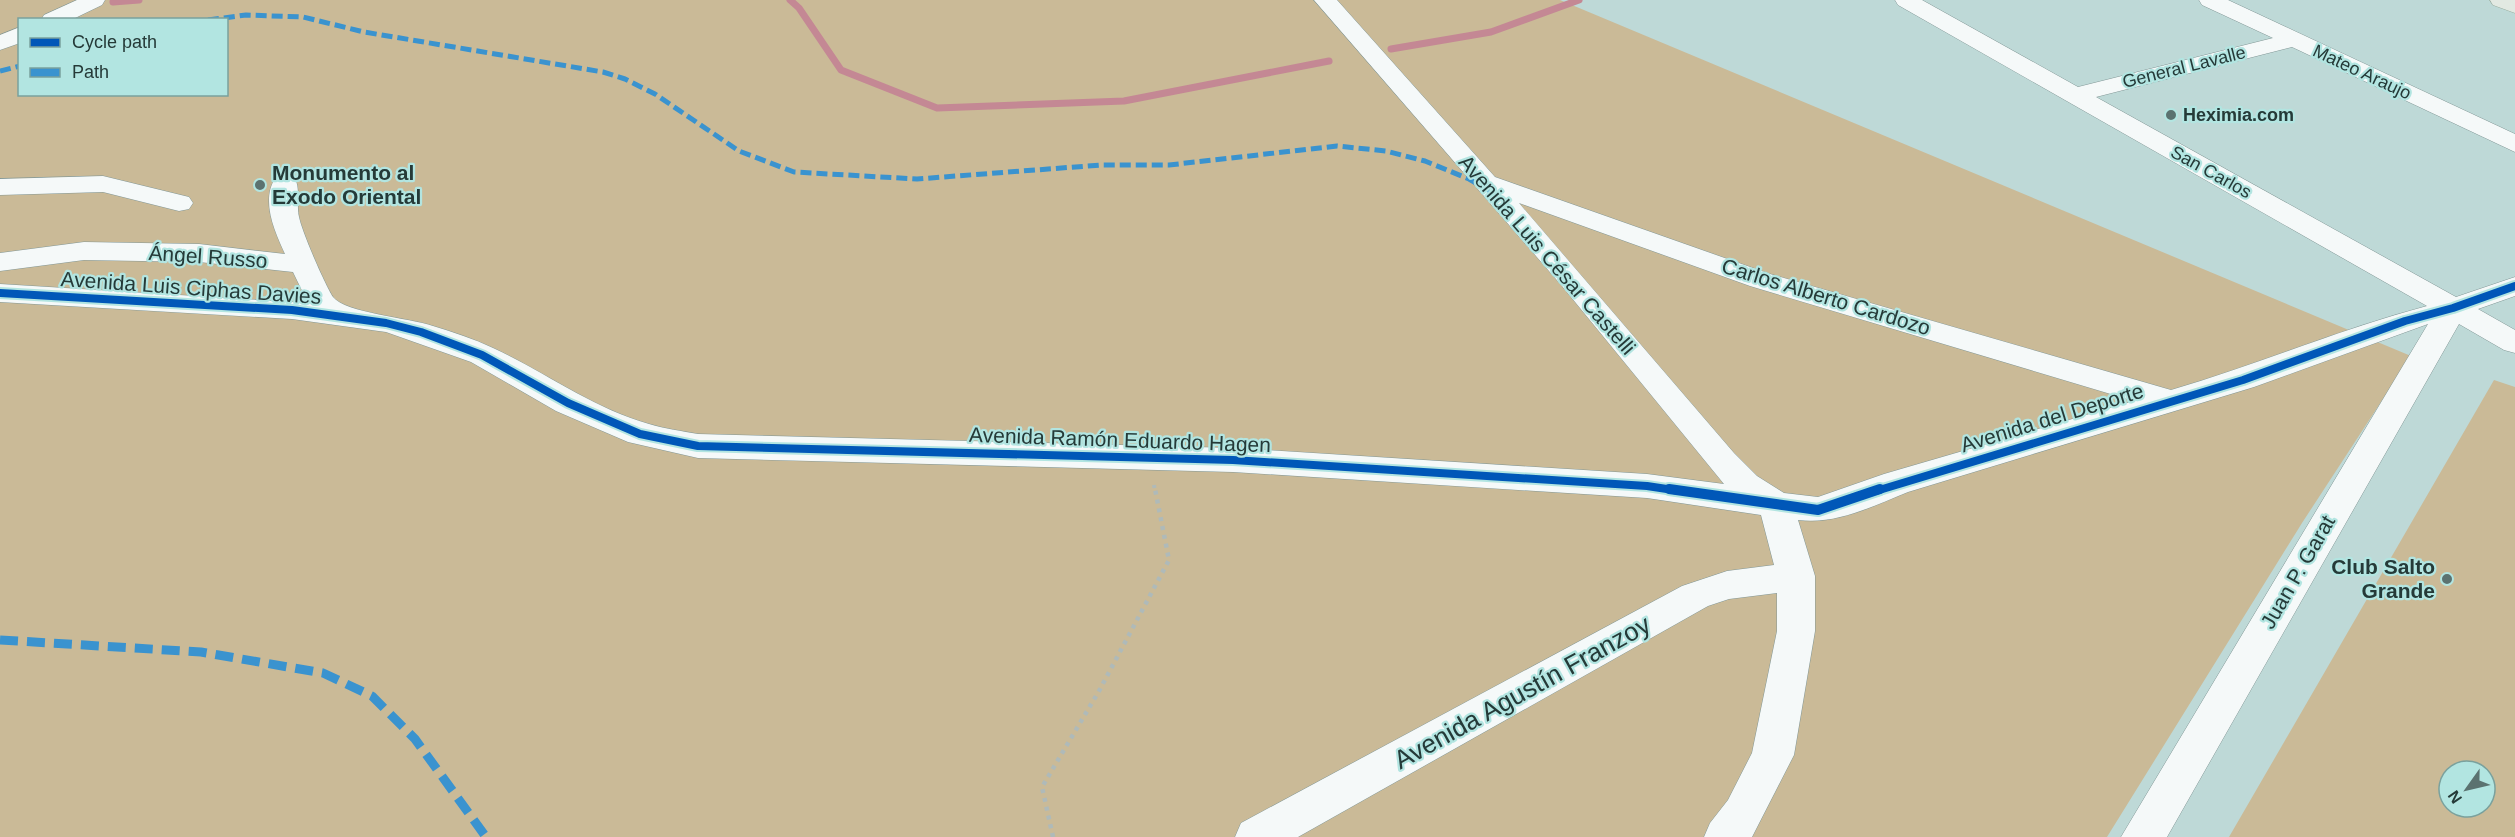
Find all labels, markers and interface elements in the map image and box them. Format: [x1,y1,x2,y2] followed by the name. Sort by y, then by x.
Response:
[18,18,228,96] legend
[72,32,157,52] text: Cycle path
[2310,41,2414,103] street label: Mateo Araujo
[2120,42,2248,92] street label: General Lavalle
[72,62,109,82] text: Path
[2183,105,2294,125] place label: Heximia.com
[2164,108,2178,122] marker: Heximia.com
[2167,142,2255,202] street label: San Carlos
[1455,150,1640,359] street label: Avenida Luis César Castelli
[272,161,421,208] place label: Monumento al Exodo Oriental
[253,178,267,192] marker: Monumento al Exodo Oriental
[148,241,268,272] street label: Ángel Russo
[1719,254,1933,339] street label: Carlos Alberto Cardozo
[60,267,322,308] street label: Avenida Luis Ciphas Davies
[1958,379,2146,456] street label: Avenida del Deporte
[969,423,1271,456] street label: Avenida Ramón Eduardo Hagen
[2256,511,2339,632] street label: Juan P. Garat
[2331,555,2435,602] place label: Club Salto Grande
[2440,572,2454,586] marker: Club Salto Grande
[1389,609,1655,775] street label: Avenida Agustín Franzoy
[2437,759,2497,819] north arrow
[2445,788,2465,807] text: N

